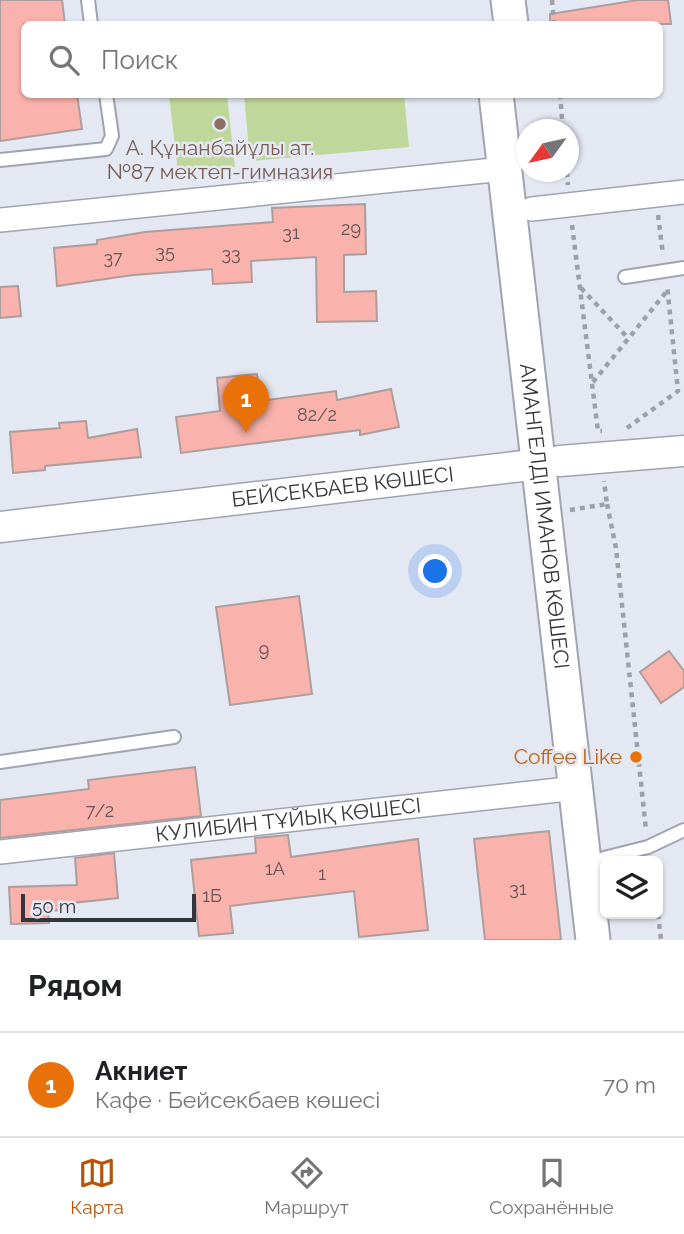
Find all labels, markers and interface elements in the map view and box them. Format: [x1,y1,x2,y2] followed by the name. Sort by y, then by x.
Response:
[21,21,663,98] search box
[45,41,83,79] icon: search
[101,45,178,75] text: Поиск
[212,116,228,132] marker: А. Құнанбайұлы ат. №87 мектеп-гимназия
[516,119,579,182] north arrow
[107,135,333,184] place label: А. Құнанбайұлы ат. №87 мектеп-гимназия
[341,218,361,239] house number: 29
[282,222,300,243] house number: 31
[155,241,175,262] house number: 35
[221,243,241,264] house number: 33
[103,247,123,268] house number: 37
[515,362,575,670] street label: АМАНГЕЛДІ ИМАНОВ КӨШЕСІ
[223,375,269,433] pin: 1
[297,404,337,425] house number: 82/2
[230,461,455,512] street label: БЕЙСЕКБАЕВ КӨШЕСІ
[418,554,452,588] your location
[259,639,269,660] house number: 9
[514,744,622,769] place label: Coffee Like
[628,749,644,765] marker: Coffee Like
[154,792,422,847] street label: КУЛИБИН ТҰЙЫҚ КӨШЕСІ
[86,800,114,821] house number: 7/2
[600,856,663,919] map controls
[600,856,663,919] button: layers
[265,858,285,879] house number: 1А
[318,863,326,884] house number: 1
[509,878,527,899] house number: 31
[202,885,222,906] house number: 1Б
[21,891,196,923] scale bar
[32,895,76,917] text: 50 m
[28,968,122,1003] text: Рядом
[95,1056,187,1086] text: Акниет
[45,1071,57,1098] text: 1
[603,1071,656,1098] text: 70 m
[95,1086,380,1113] text: Кафе · Бейсекбаев көшесі
[70,1154,124,1218] tab: Карта
[264,1154,349,1218] tab: Маршрут
[489,1154,614,1218] tab: Сохранённые

